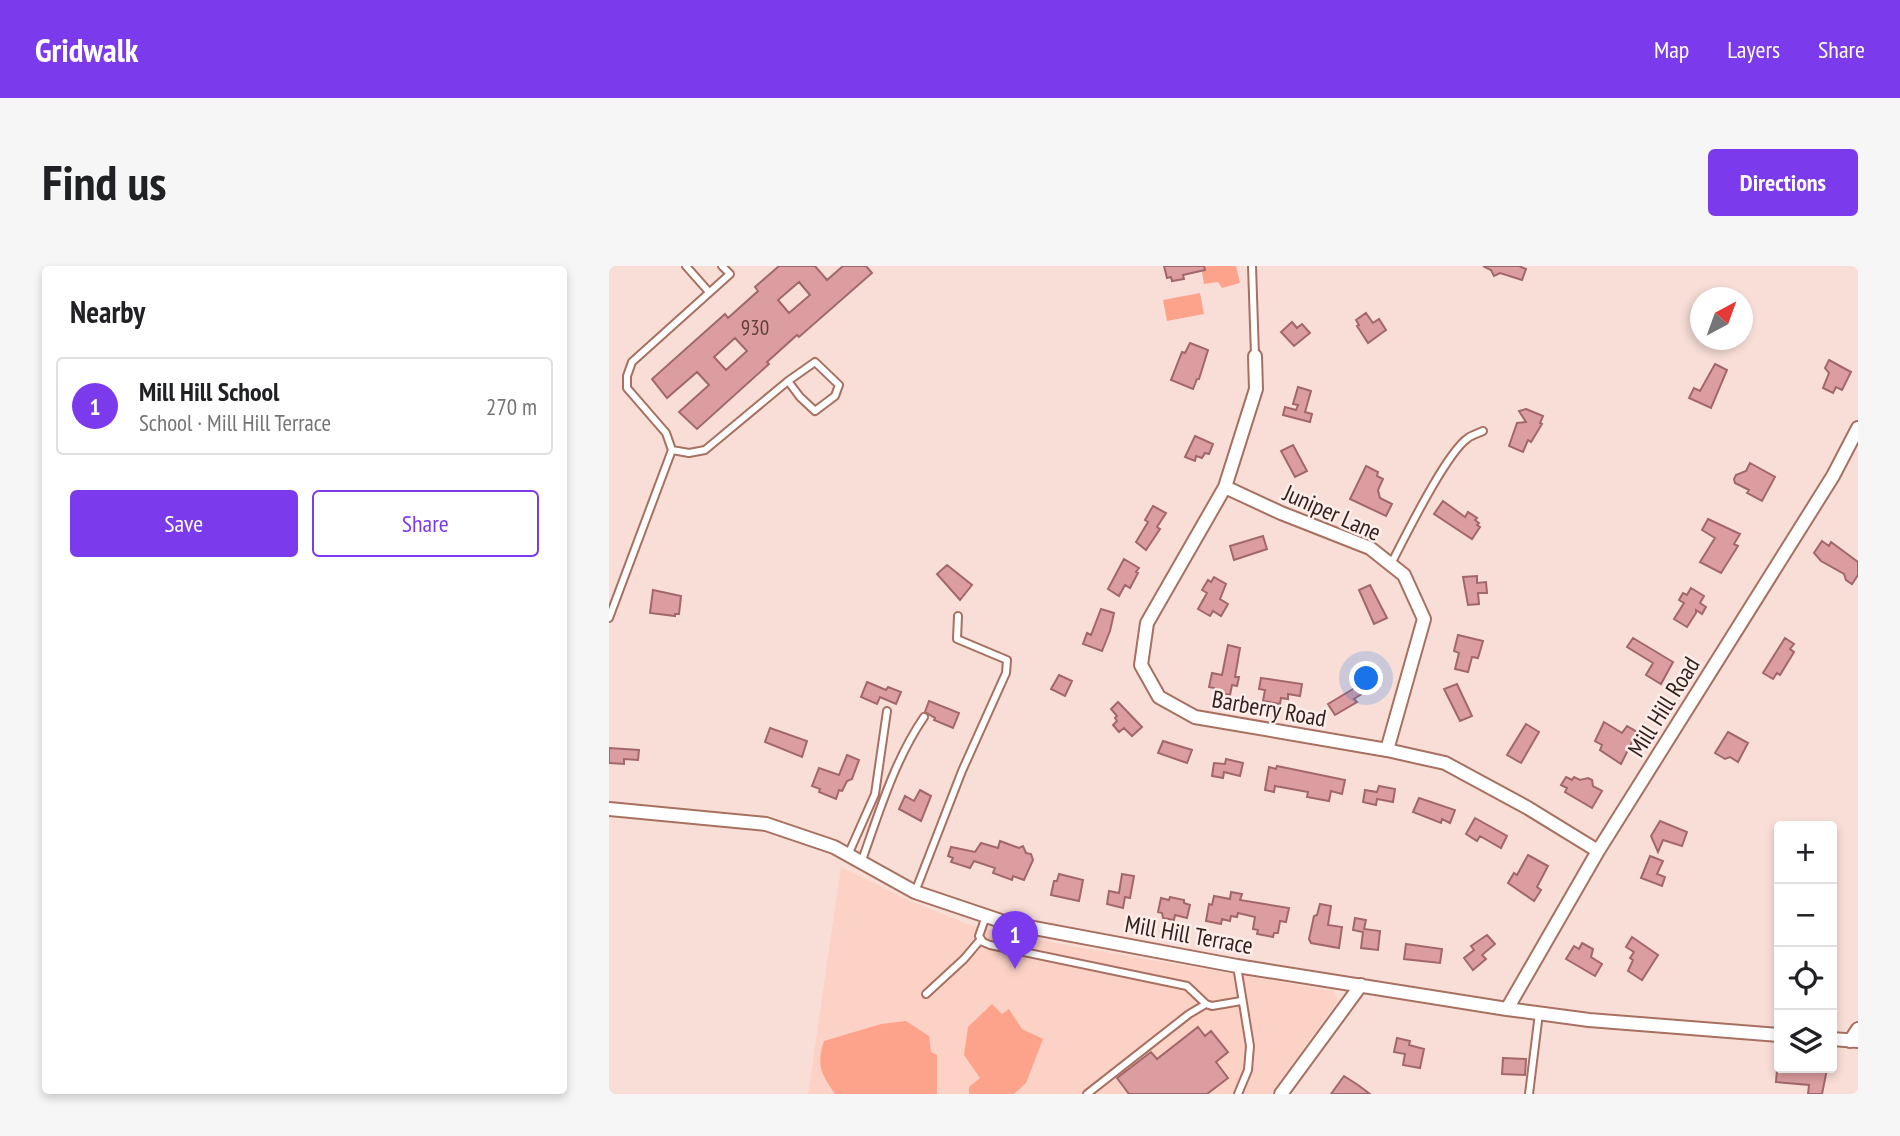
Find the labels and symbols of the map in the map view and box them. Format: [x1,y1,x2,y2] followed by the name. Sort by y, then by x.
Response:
[1690,287,1753,350] north arrow
[741,314,769,341] house number: 930
[1278,477,1386,548] street label: Juniper Lane
[1621,651,1706,762] street label: Mill Hill Road
[1349,661,1383,695] your location
[1210,683,1329,734] street label: Barberry Road
[1123,908,1256,961] street label: Mill Hill Terrace
[992,911,1038,969] pin: 1

